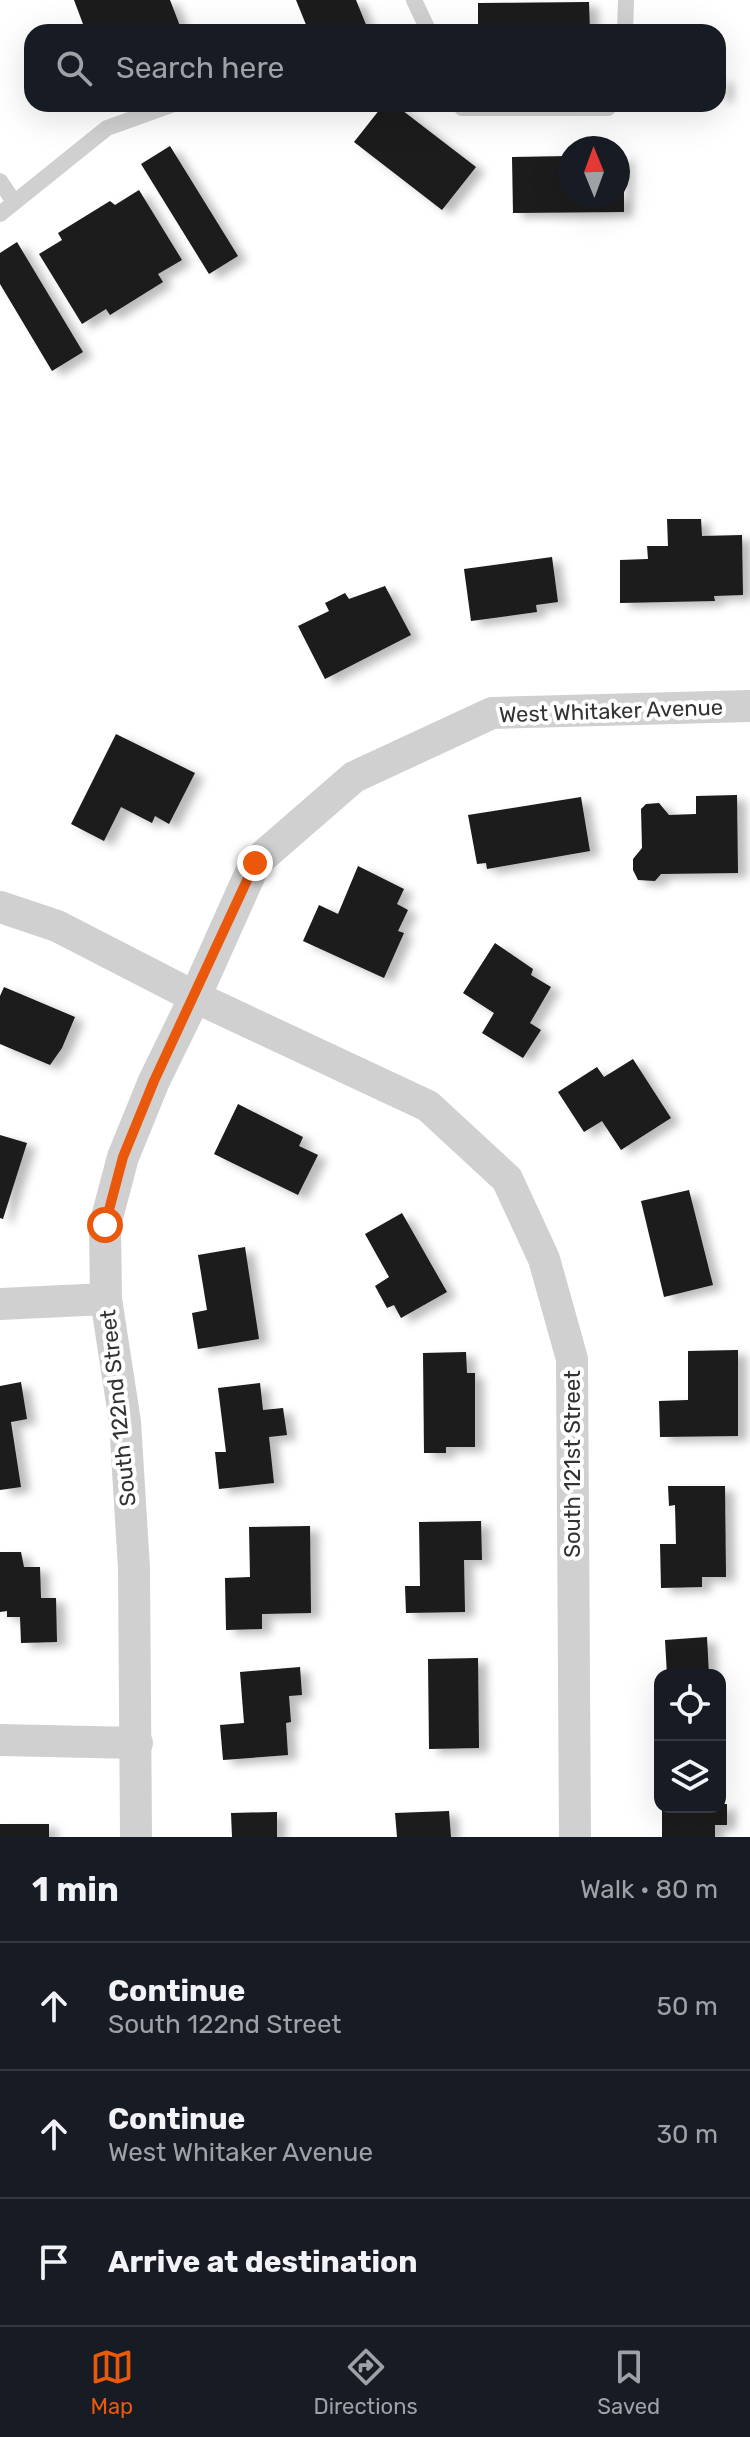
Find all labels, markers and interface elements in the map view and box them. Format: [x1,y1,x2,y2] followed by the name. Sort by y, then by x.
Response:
[24,24,726,112] search box
[52,46,96,90] icon: search
[116,50,284,86] text: Search here
[558,136,630,208] north arrow
[498,694,724,728] street label: West Whitaker Avenue
[237,845,273,881] route end
[87,1207,123,1243] route start
[94,1308,142,1508] street label: South 122nd Street
[559,1370,586,1558] street label: South 121st Street
[654,1669,726,1813] map controls
[654,1669,726,1741] button: locate
[654,1741,726,1813] button: layers
[32,1869,119,1910] text: 1 min
[580,1874,718,1905] text: Walk · 80 m
[108,1973,245,2009] text: Continue
[32,1984,76,2028] icon: ahead
[657,1991,718,2022] text: 50 m
[108,2009,342,2040] text: South 122nd Street
[108,2101,245,2137] text: Continue
[32,2112,76,2156] icon: ahead
[656,2119,718,2150] text: 30 m
[108,2137,373,2168] text: West Whitaker Avenue
[32,2240,76,2284] icon: arrive
[108,2244,418,2280] text: Arrive at destination
[90,2345,134,2420] tab: Map
[313,2345,418,2420] tab: Directions
[597,2345,660,2420] tab: Saved

